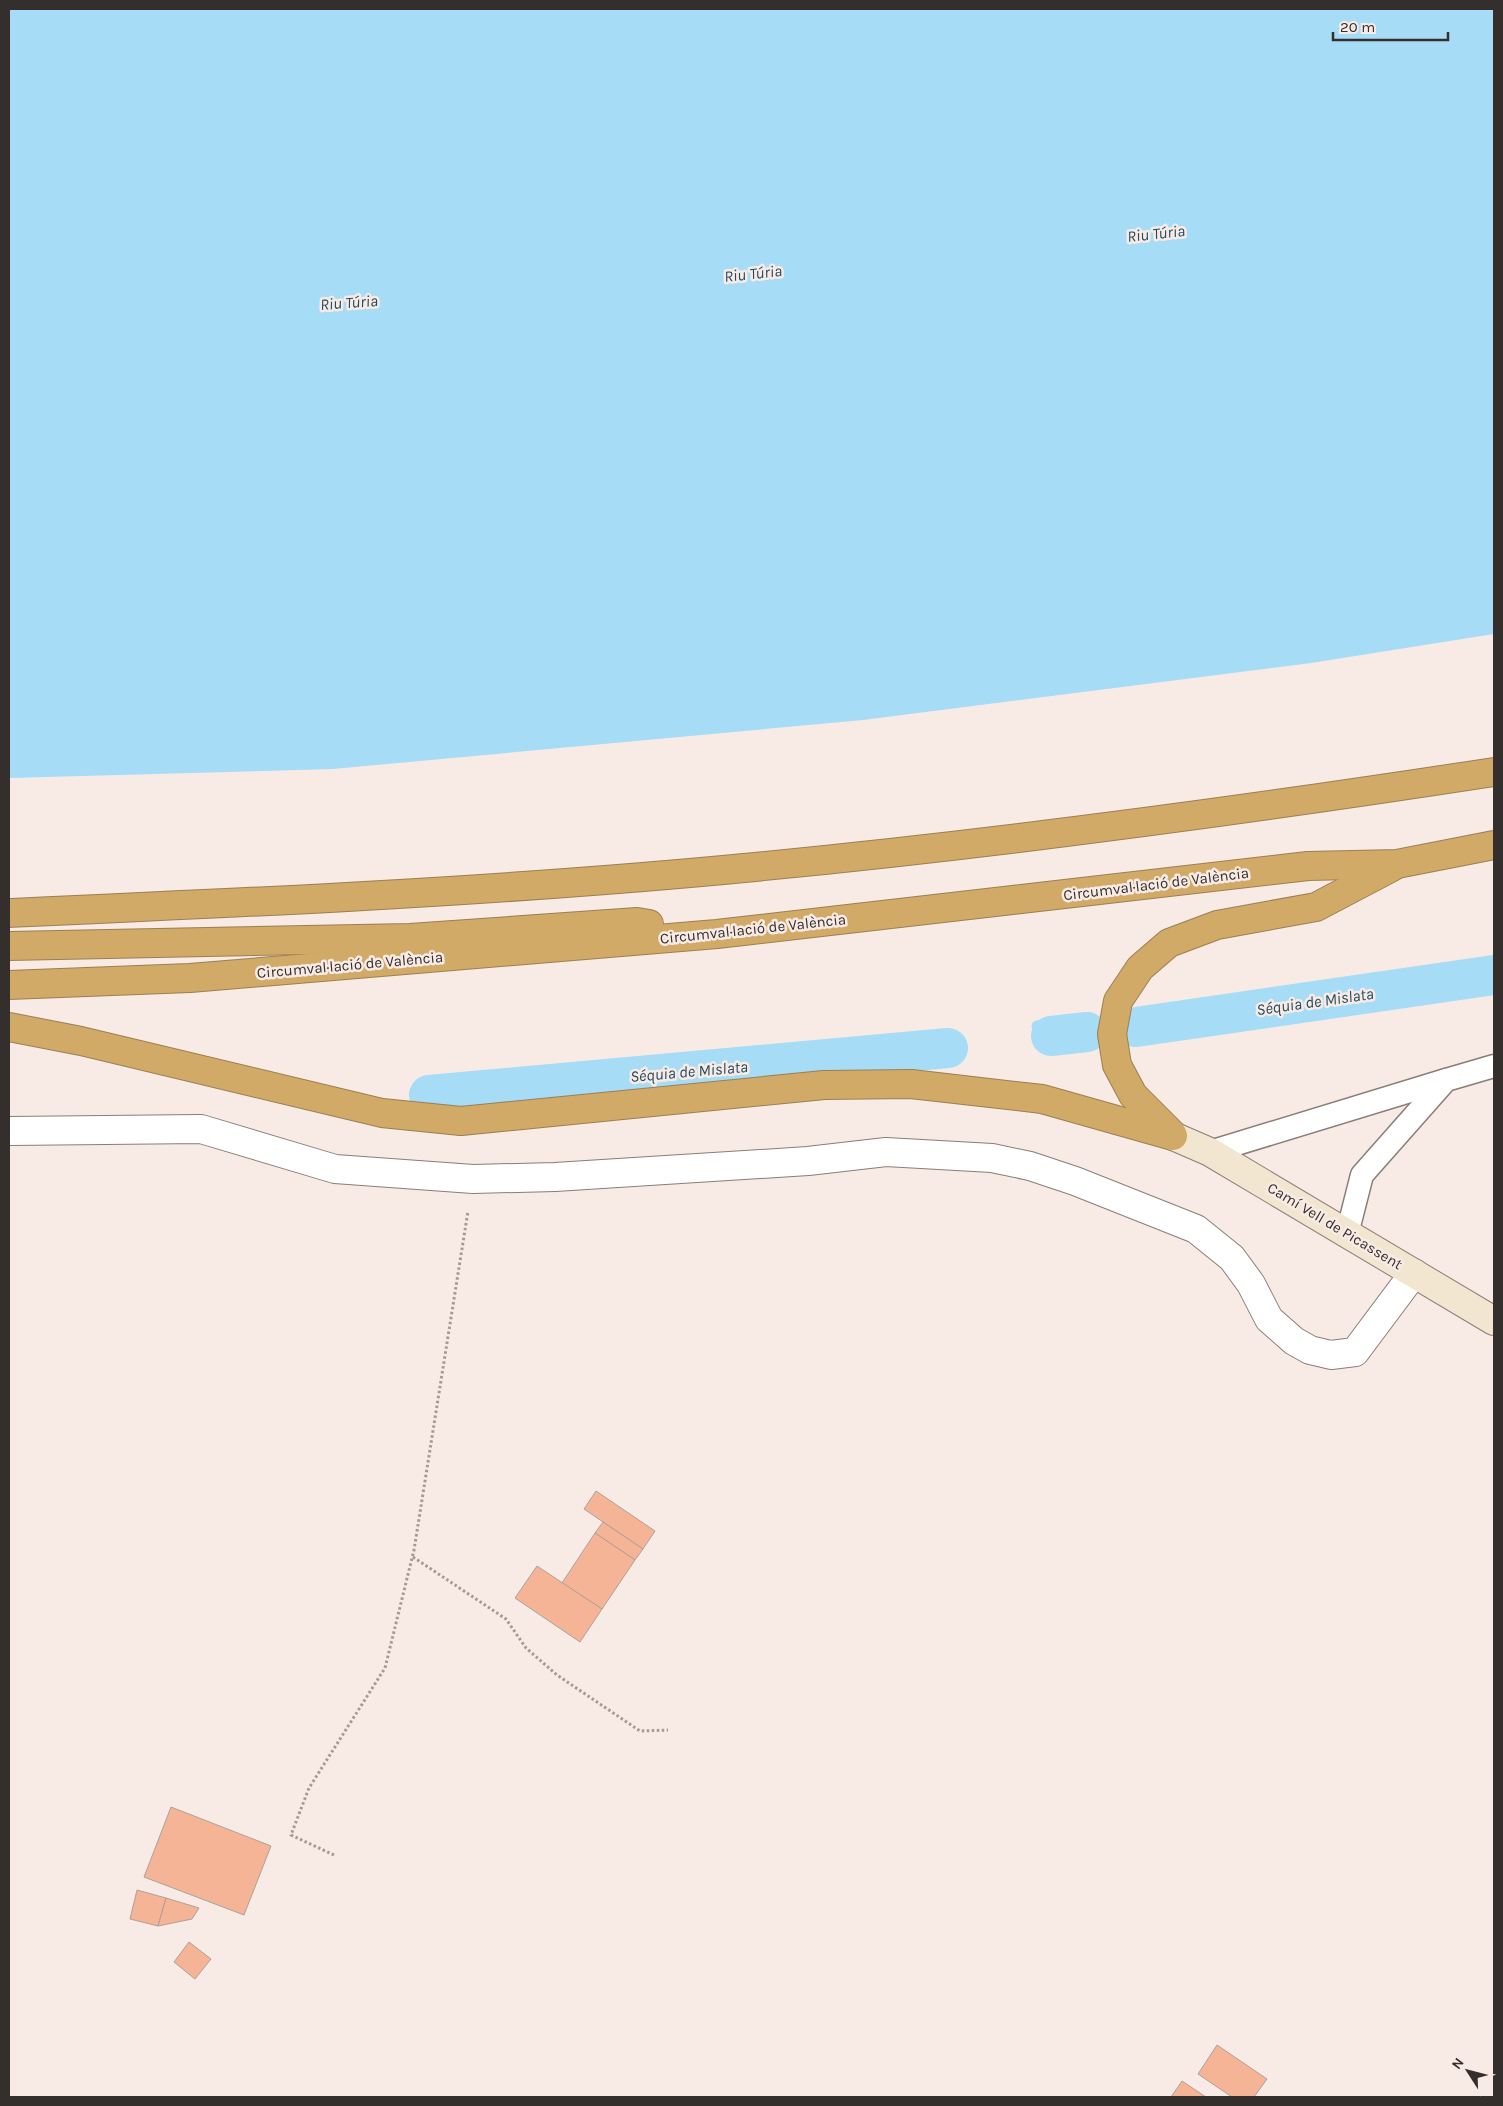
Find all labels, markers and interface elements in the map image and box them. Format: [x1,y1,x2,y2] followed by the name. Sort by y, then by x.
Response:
[1333,10,1448,42] scale bar
[1340,18,1375,36] text: 20 m
[1126,221,1186,246] water label: Riu Túria
[723,261,783,286] water label: Riu Túria
[319,291,379,314] water label: Riu Túria
[1062,864,1250,904] street label: Circumval·lació de València
[659,910,847,948] street label: Circumval·lació de València
[256,948,444,982] street label: Circumval·lació de València
[1255,984,1375,1019] water label: Séquia de Mislata
[629,1057,749,1086] water label: Séquia de Mislata
[1264,1179,1406,1274] street label: Camí Vell de Picassent
[1443,2046,1493,2096] north arrow
[1448,2055,1468,2073] text: N

